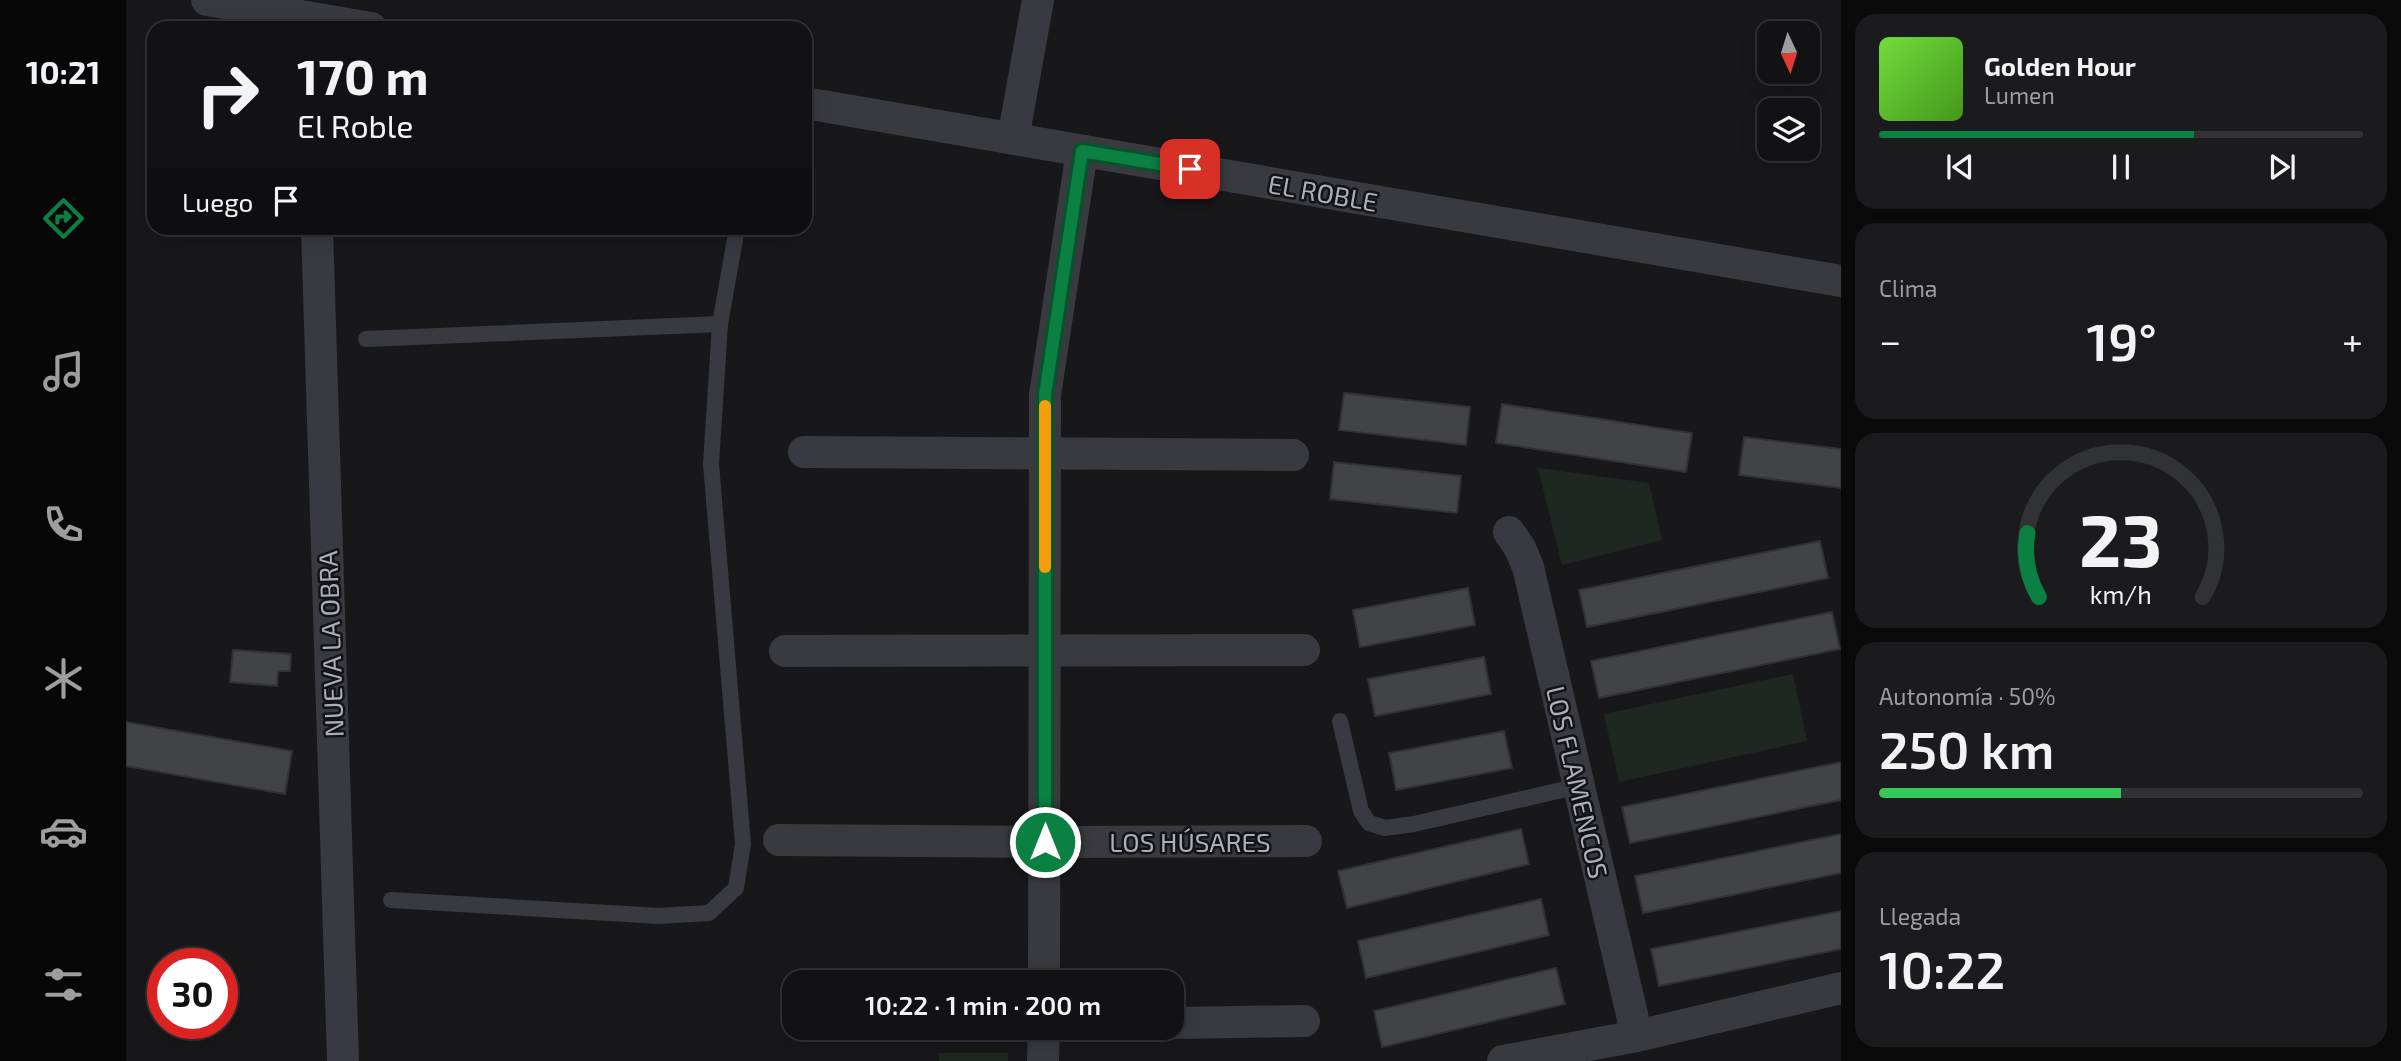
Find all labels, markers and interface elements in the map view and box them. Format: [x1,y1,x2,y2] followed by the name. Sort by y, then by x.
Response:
[1757,21,1820,84] north arrow
[1757,21,1820,161] map controls
[297,46,429,105] text: 170 m
[182,49,273,140] icon: right
[1984,50,2136,81] text: Golden Hour
[26,52,100,90] text: 10:21
[1984,81,2055,109] text: Lumen
[1757,98,1820,161] button: layers
[297,106,413,144] text: El Roble
[1160,139,1220,199] pin
[1941,148,1979,186] icon: previous
[2102,148,2140,186] icon: pause
[2263,148,2301,186] icon: next
[1171,150,1209,188] icon: arrive
[1266,167,1380,217] street label: EL ROBLE
[267,182,305,220] icon: arrive
[182,186,253,217] text: Luego
[39,194,88,243] icon: directions
[1879,274,1937,302] text: Clima
[2086,309,2157,371] text: 19°
[1879,317,1901,363] text: −
[2342,317,2363,363] text: +
[39,347,88,396] icon: music
[2079,494,2163,582] text: 23
[39,500,88,549] icon: phone
[311,550,349,738] street label: NUEVA LA OBRA
[2090,578,2152,608] text: km/h
[39,654,88,703] icon: climate
[1879,682,2056,710] text: Autonomía · 50%
[1541,683,1615,881] street label: LOS FLAMENCOS
[1879,717,2054,779] text: 250 km
[1008,805,1082,879] position arrow
[39,807,88,856] icon: car
[1109,826,1271,857] street label: LOS HÚSARES
[1879,902,1961,930] text: Llegada
[1879,937,2005,999] text: 10:22
[147,948,238,1039] speed limit sign: 30
[39,960,88,1009] icon: filters
[865,989,1101,1020] text: 10:22 · 1 min · 200 m

